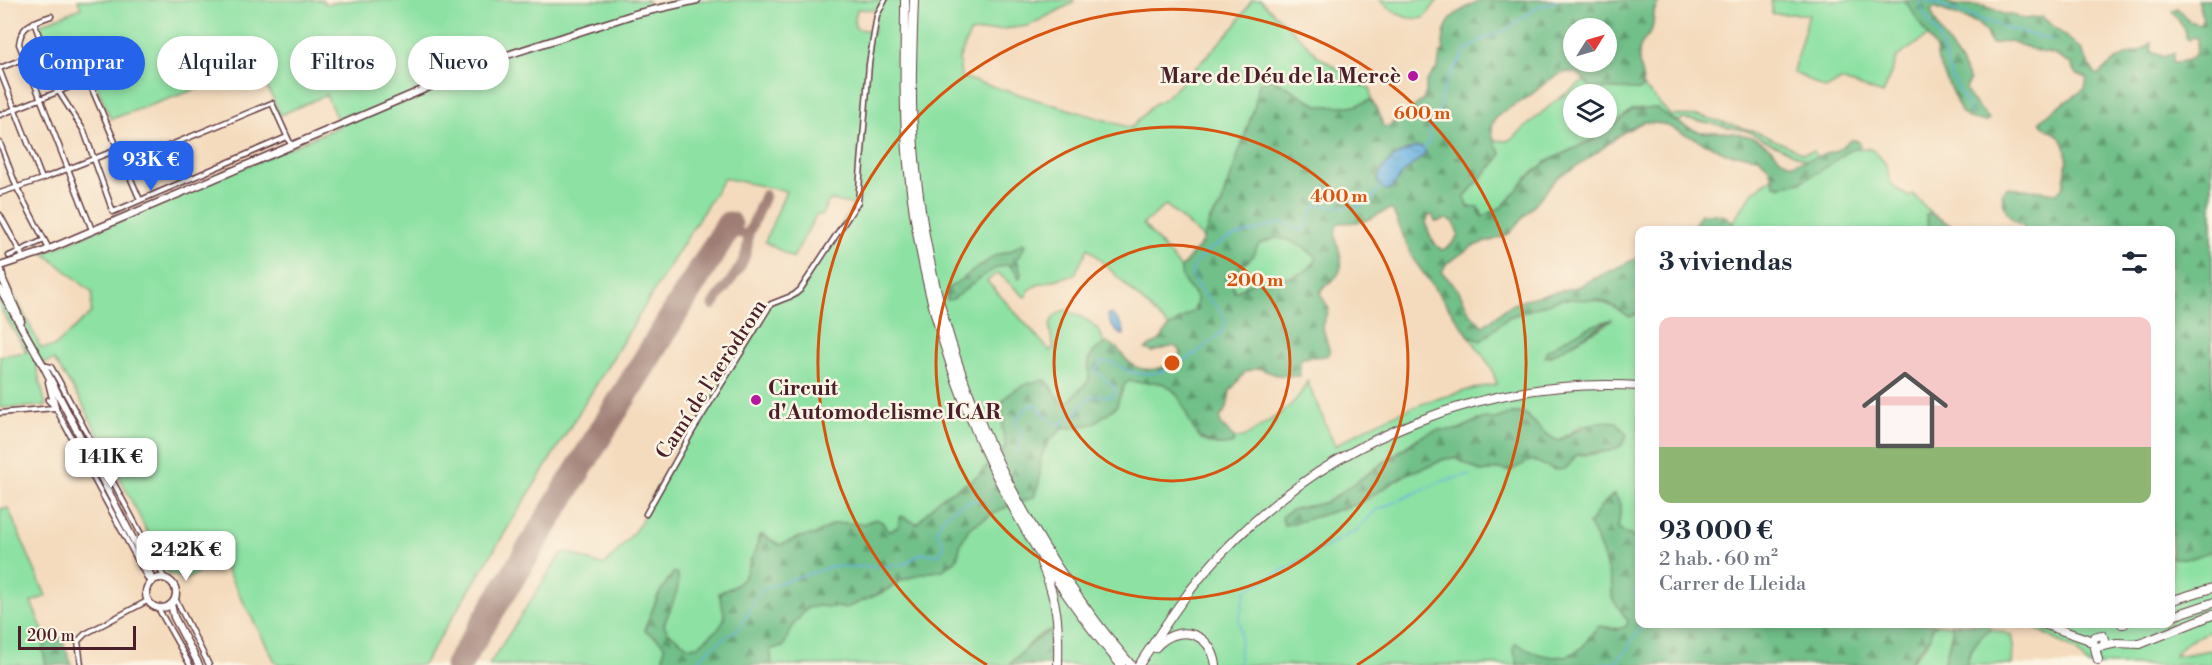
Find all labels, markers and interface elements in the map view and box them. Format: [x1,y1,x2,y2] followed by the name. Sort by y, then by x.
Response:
[1563,18,1617,72] north arrow
[1563,18,1617,138] map controls
[18,36,145,90] chip: Comprar
[157,36,278,90] chip: Alquilar
[290,36,396,90] chip: Filtros
[408,36,509,90] chip: Nuevo
[1160,64,1401,90] place label: Mare de Déu de la Mercè
[1406,69,1420,83] marker: Mare de Déu de la Mercè
[1563,84,1617,138] button: layers
[1394,102,1451,125] text: 600 m
[109,141,193,192] pin: 93K €
[122,148,180,173] text: 93K €
[1310,185,1368,208] text: 400 m
[1659,246,1792,278] text: 3 viviendas
[2118,246,2151,279] icon: filters
[1227,269,1284,292] text: 200 m
[650,295,773,464] street label: Camí de l'aeròdrom
[1162,353,1182,373] centre of rings
[1851,356,1959,464] icon: home
[768,376,1001,426] place label: Circuit d'Automodelisme ICAR
[749,393,763,407] marker: Circuit d'Automodelisme ICAR
[62,438,160,489] pin: 141K €
[79,445,143,470] text: 141K €
[1659,515,1773,547] text: 93 000 €
[137,531,235,582] pin: 242K €
[151,538,222,563] text: 242K €
[1659,547,1778,572] text: 2 hab. · 60 m²
[1659,572,1806,597] text: Carrer de Lleida
[18,623,136,650] scale bar
[27,626,75,646] text: 200 m

